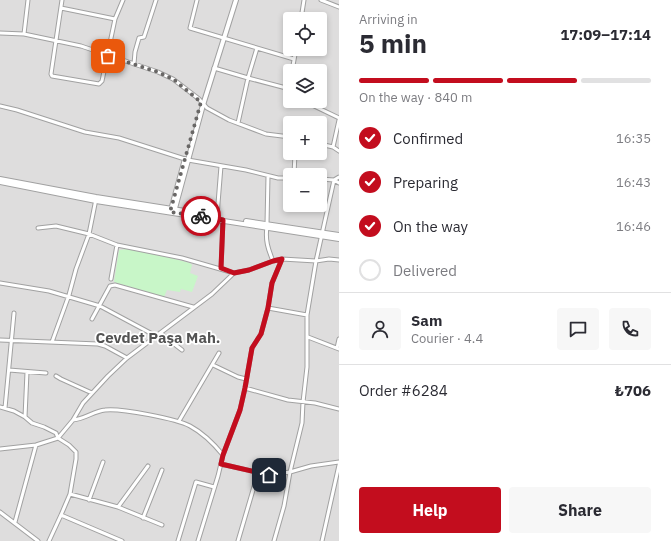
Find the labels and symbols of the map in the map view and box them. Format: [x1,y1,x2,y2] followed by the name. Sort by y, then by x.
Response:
[91,39,125,73] pin
[181,196,221,236] courier
[95,328,221,347] district label: Cevdet Paşa Mah.
[252,458,286,492] pin

